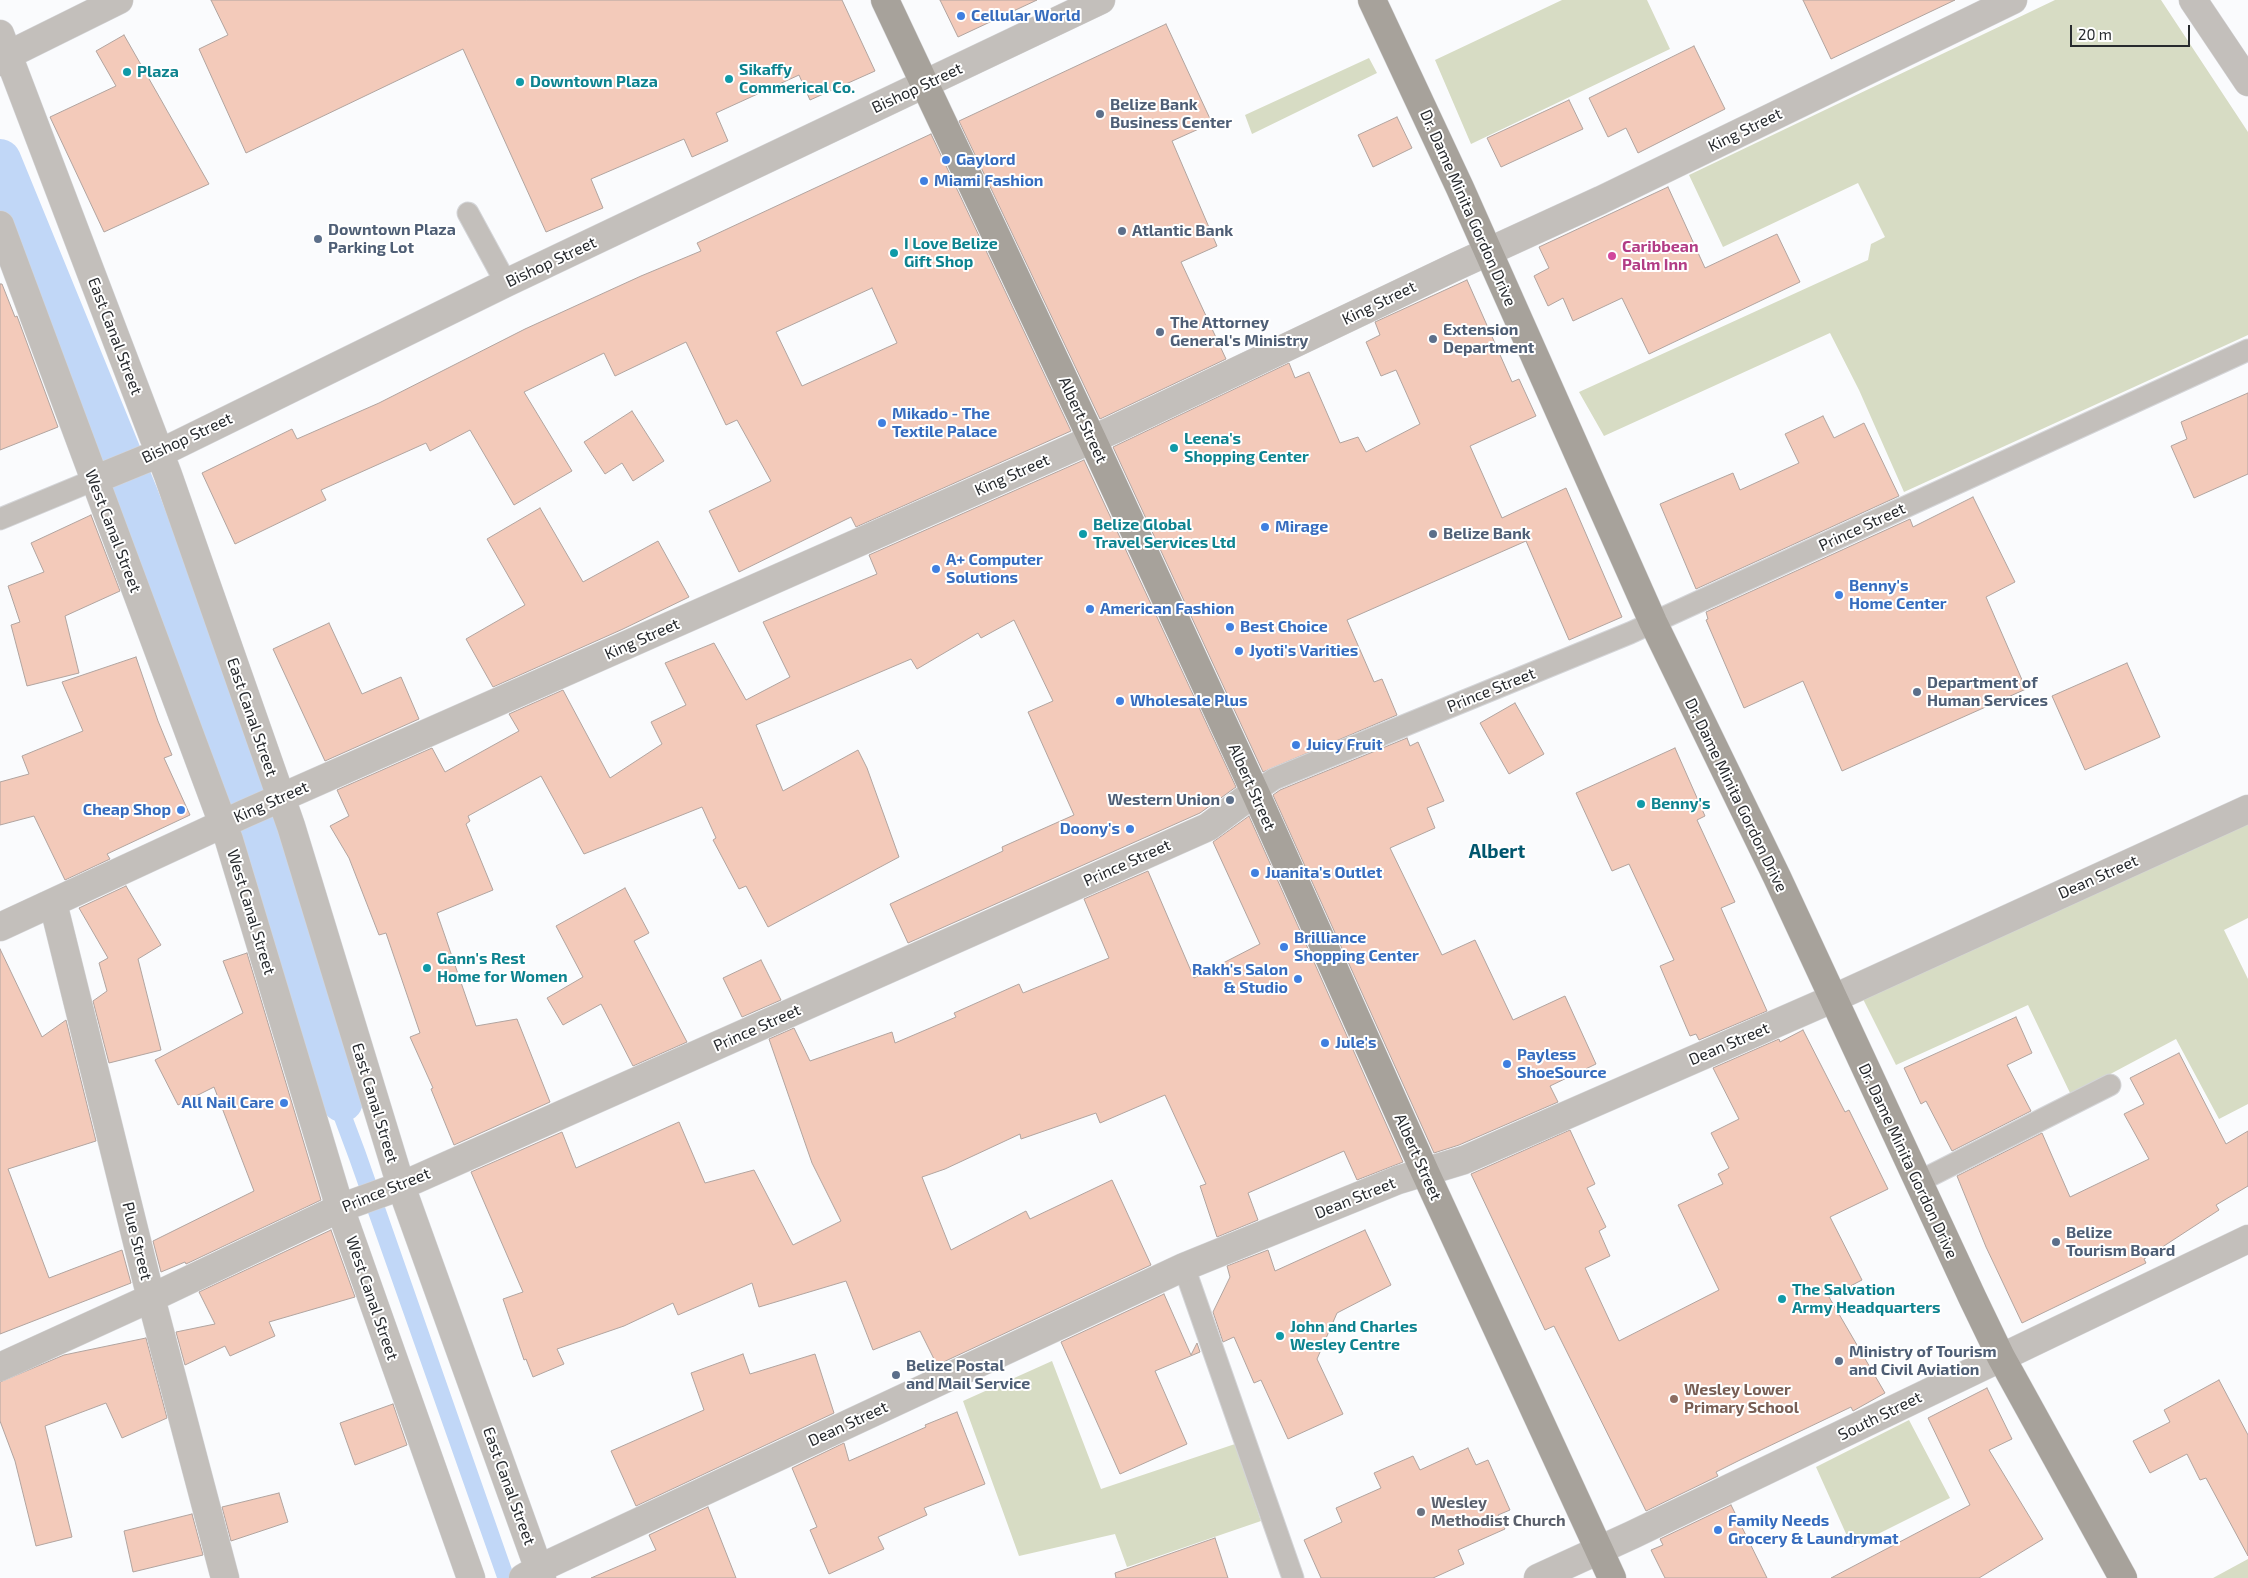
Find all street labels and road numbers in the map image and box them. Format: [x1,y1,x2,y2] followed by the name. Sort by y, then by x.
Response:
[869,59,965,117] street label: Bishop Street
[1705,104,1785,156] street label: King Street
[1416,107,1520,309] street label: Dr. Dame Minita Gordon Drive
[503,233,599,291] street label: Bishop Street
[84,275,146,397] street label: East Canal Street
[1339,277,1419,329] street label: King Street
[1055,374,1111,466] street label: Albert Street
[139,409,235,467] street label: Bishop Street
[972,450,1052,500] street label: King Street
[81,467,145,595] street label: West Canal Street
[1816,499,1908,555] street label: Prince Street
[602,614,682,664] street label: King Street
[223,655,281,779] street label: East Canal Street
[1444,664,1538,716] street label: Prince Street
[1681,695,1791,895] street label: Dr. Dame Minita Gordon Drive
[1224,741,1280,833] street label: Albert Street
[231,777,311,827] street label: King Street
[1080,835,1174,891] street label: Prince Street
[223,847,279,977] street label: West Canal Street
[2055,851,2141,903] street label: Dean Street
[710,1000,804,1056] street label: Prince Street
[1686,1018,1772,1070] street label: Dean Street
[348,1041,402,1165] street label: East Canal Street
[1854,1060,1962,1262] street label: Dr. Dame Minita Gordon Drive
[1390,1111,1446,1203] street label: Albert Street
[339,1164,433,1216] street label: Prince Street
[1312,1173,1398,1223] street label: Dean Street
[118,1200,156,1282] street label: Plue Street
[342,1233,402,1363] street label: West Canal Street
[1835,1388,1925,1444] street label: South Street
[805,1397,891,1451] street label: Dean Street
[479,1424,539,1548] street label: East Canal Street

